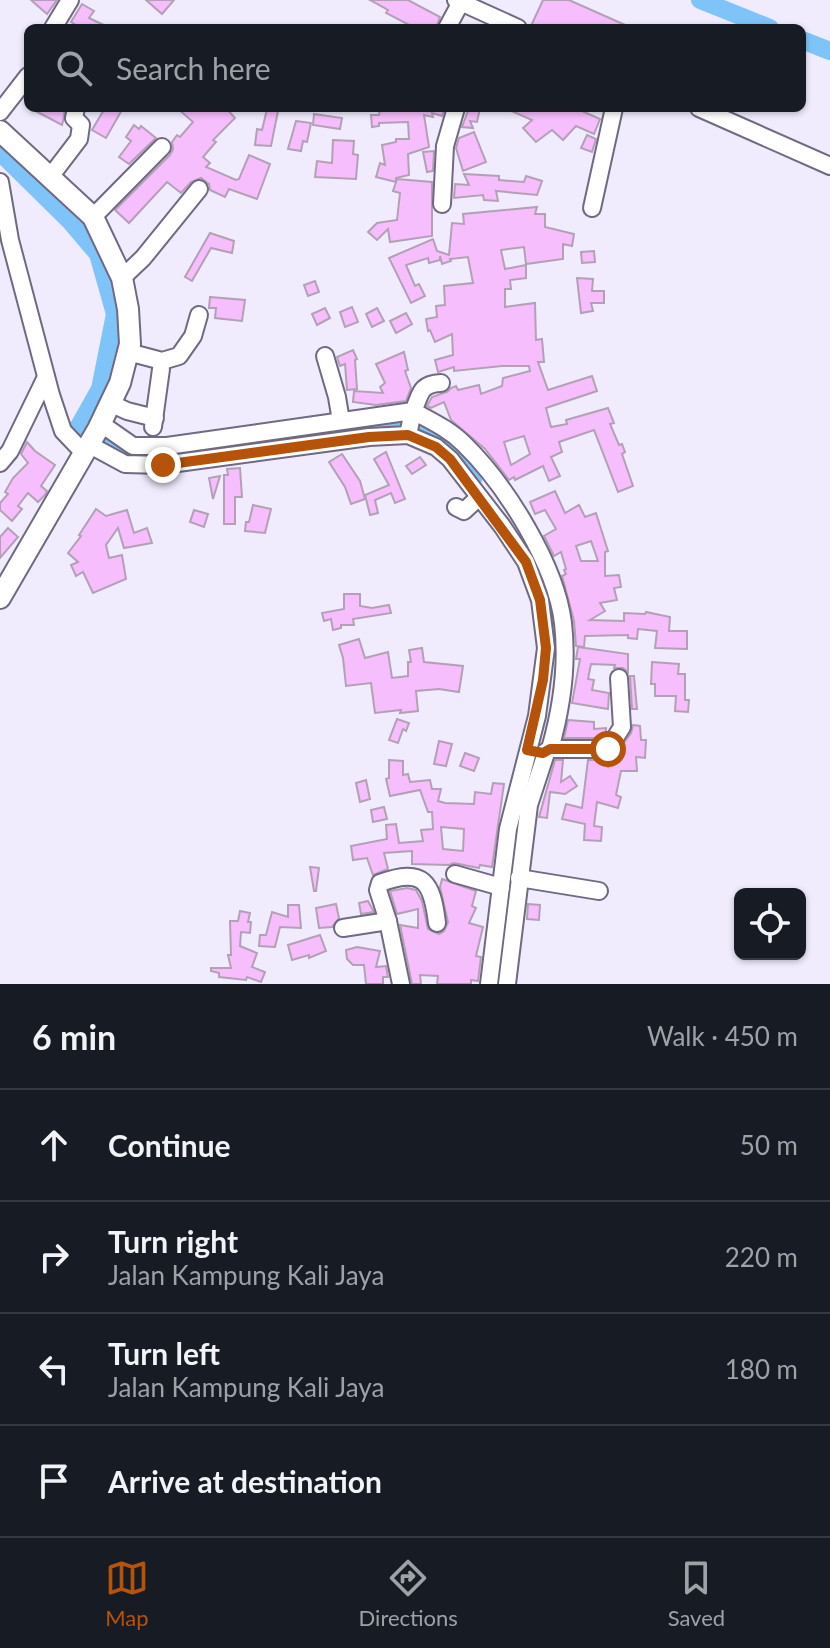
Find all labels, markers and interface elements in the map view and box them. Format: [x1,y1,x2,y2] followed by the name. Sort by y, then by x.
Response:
[24,24,806,112] search box
[52,46,96,90] icon: search
[116,50,271,86] text: Search here
[145,447,181,483] route end
[590,731,626,767] route start
[734,888,806,960] map controls
[734,888,806,960] button: locate
[32,1016,116,1057] text: 6 min
[647,1020,798,1052] text: Walk · 450 m
[32,1123,76,1167] icon: ahead
[108,1127,231,1163] text: Continue
[740,1129,798,1161] text: 50 m
[108,1223,238,1259] text: Turn right
[32,1235,76,1279] icon: right
[725,1241,798,1273] text: 220 m
[108,1259,384,1291] text: Jalan Kampung Kali Jaya
[108,1335,220,1371] text: Turn left
[32,1347,76,1391] icon: left
[725,1353,798,1385] text: 180 m
[108,1371,384,1403] text: Jalan Kampung Kali Jaya
[32,1459,76,1503] icon: arrive
[108,1463,382,1499] text: Arrive at destination
[105,1556,149,1631] tab: Map
[359,1556,458,1631] tab: Directions
[668,1556,725,1631] tab: Saved

